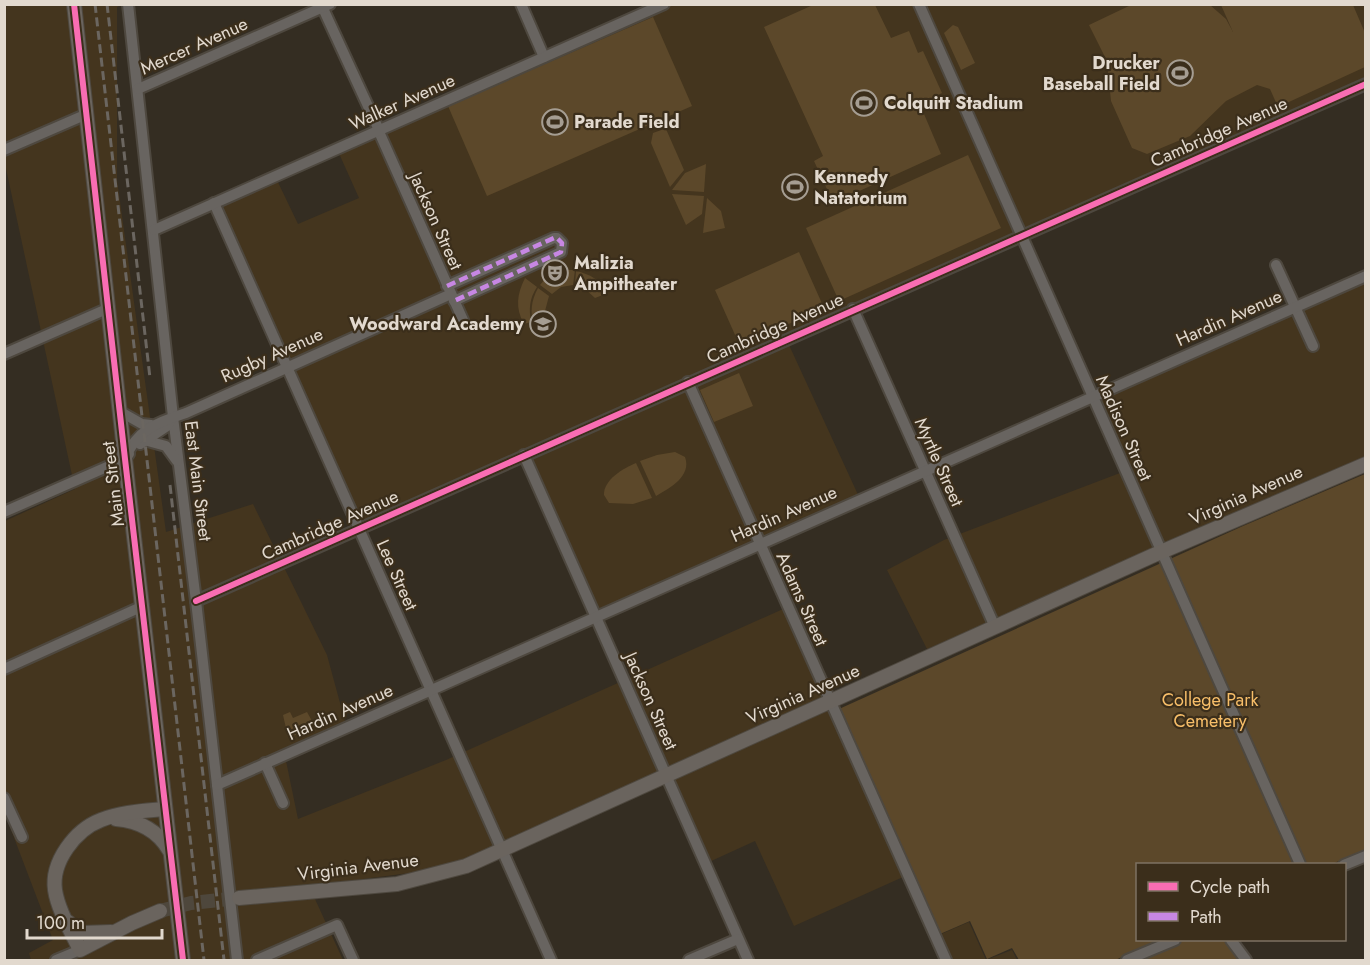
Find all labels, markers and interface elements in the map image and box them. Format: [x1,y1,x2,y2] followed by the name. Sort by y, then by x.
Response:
[136,11,252,81] street label: Mercer Avenue
[1043,50,1161,97] place label: Drucker Baseball Field
[1165,58,1195,88] sports icon: Drucker Baseball Field
[345,67,459,137] street label: Walker Avenue
[849,88,879,118] sports icon: Colquitt Stadium
[884,90,1023,116] place label: Colquitt Stadium
[1146,90,1292,174] street label: Cambridge Avenue
[540,107,570,137] sports icon: Parade Field
[574,109,680,135] place label: Parade Field
[814,164,907,211] place label: Kennedy Natatorium
[402,166,469,275] street label: Jackson Street
[780,172,810,202] sports icon: Kennedy Natatorium
[573,250,678,297] place label: Malizia Ampitheater
[540,258,570,288] theatre icon: Malizia Ampitheater
[1172,283,1286,353] street label: Hardin Avenue
[702,286,848,370] street label: Cambridge Avenue
[528,309,558,339] school or university icon: Woodward Academy
[349,311,525,337] place label: Woodward Academy
[217,321,327,389] street label: Rugby Avenue
[1089,371,1159,486] street label: Madison Street
[908,413,970,511] street label: Myrtle Street
[178,419,218,543] street label: East Main Street
[95,439,131,528] street label: Main Street
[1185,458,1307,532] street label: Virginia Avenue
[727,479,841,549] street label: Hardin Avenue
[257,483,403,567] street label: Cambridge Avenue
[370,535,424,615] street label: Lee Street
[770,548,835,651] street label: Adams Street
[617,646,684,755] street label: Jackson Street
[742,657,864,731] street label: Virginia Avenue
[283,677,397,747] street label: Hardin Avenue
[1162,687,1258,734] park label: College Park Cemetery
[296,847,420,887] street label: Virginia Avenue
[1136,863,1346,941] legend
[1190,874,1270,900] text: Cycle path
[27,902,162,940] scale bar
[1190,904,1222,930] text: Path
[36,910,85,936] text: 100 m

